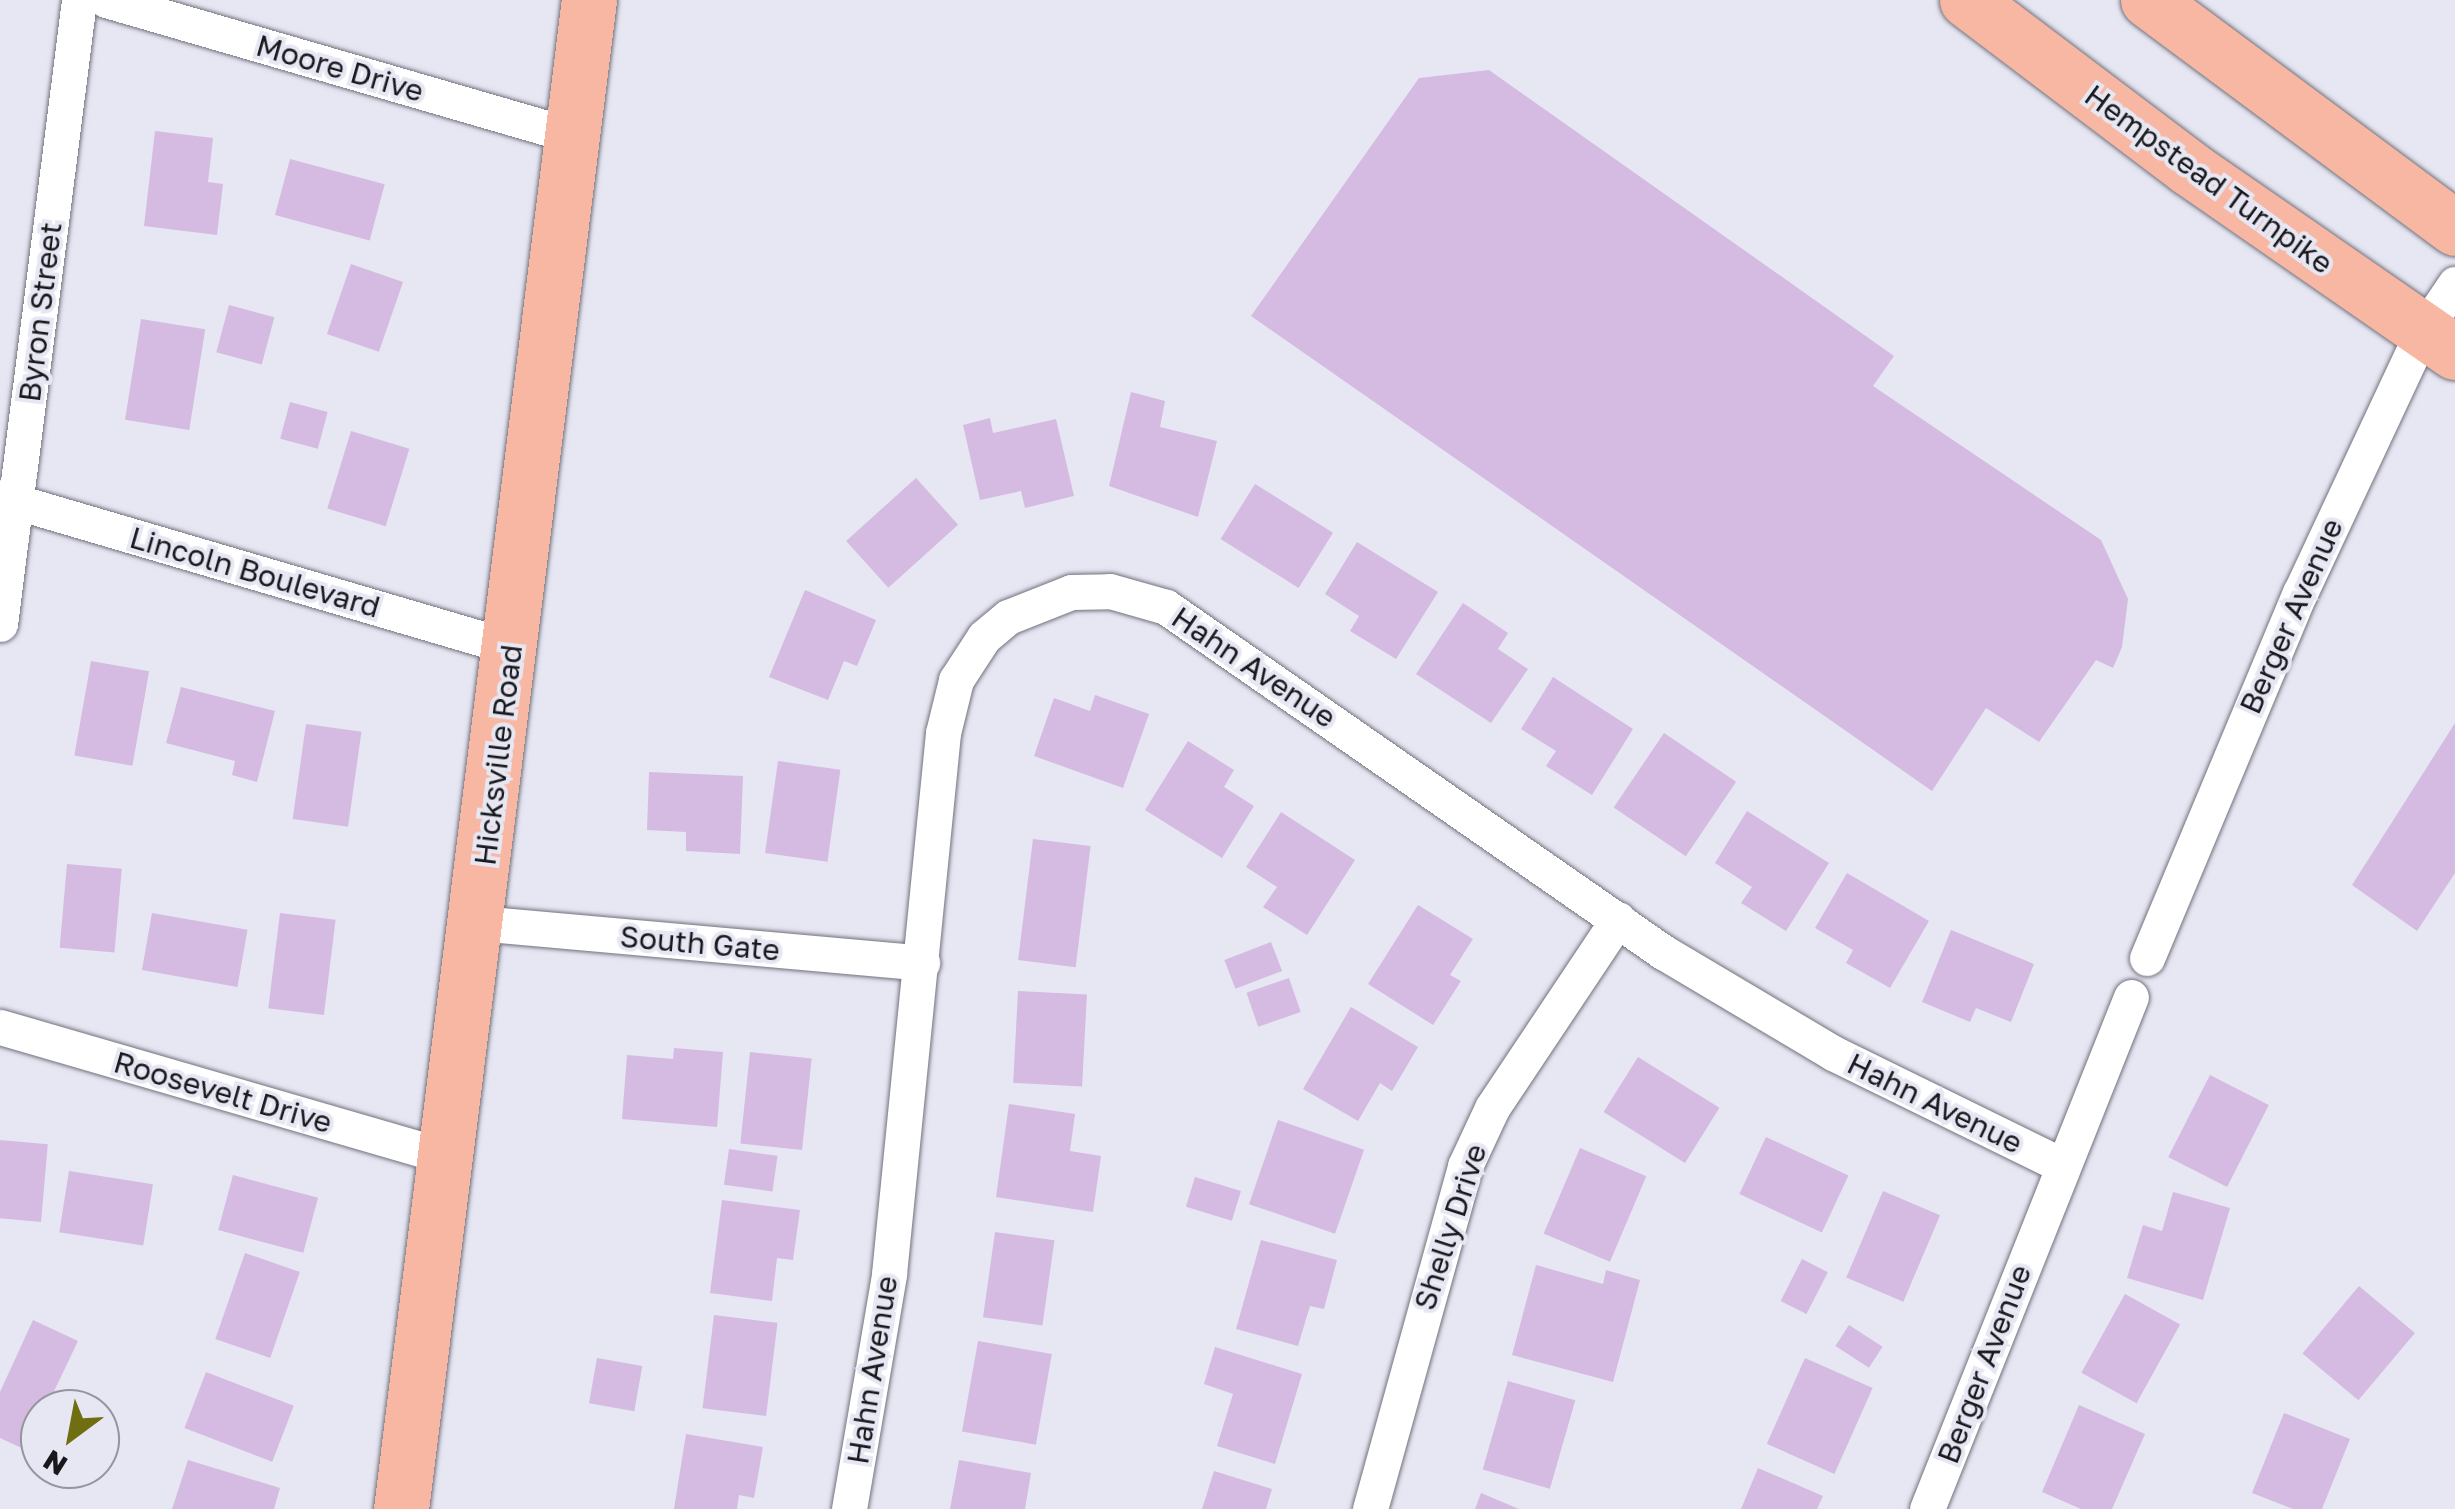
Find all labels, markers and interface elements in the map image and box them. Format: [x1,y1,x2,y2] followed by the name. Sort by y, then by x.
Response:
[252,27,428,109] street label: Moore Drive
[2078,77,2340,281] street label: Hempstead Turnpike
[11,220,69,404] street label: Byron Street
[2232,513,2350,719] street label: Berger Avenue
[126,519,384,625] street label: Lincoln Boulevard
[1165,599,1343,735] street label: Hahn Avenue
[467,643,529,867] street label: Hicksville Road
[618,918,782,968] street label: South Gate
[110,1044,336,1140] street label: Roosevelt Drive
[1842,1045,2028,1161] street label: Hahn Avenue
[1406,1140,1494,1314] street label: Shelly Drive
[1930,1260,2038,1468] street label: Berger Avenue
[839,1273,905,1467] street label: Hahn Avenue
[20,1389,120,1489] north arrow
[37,1444,73,1483] text: N

